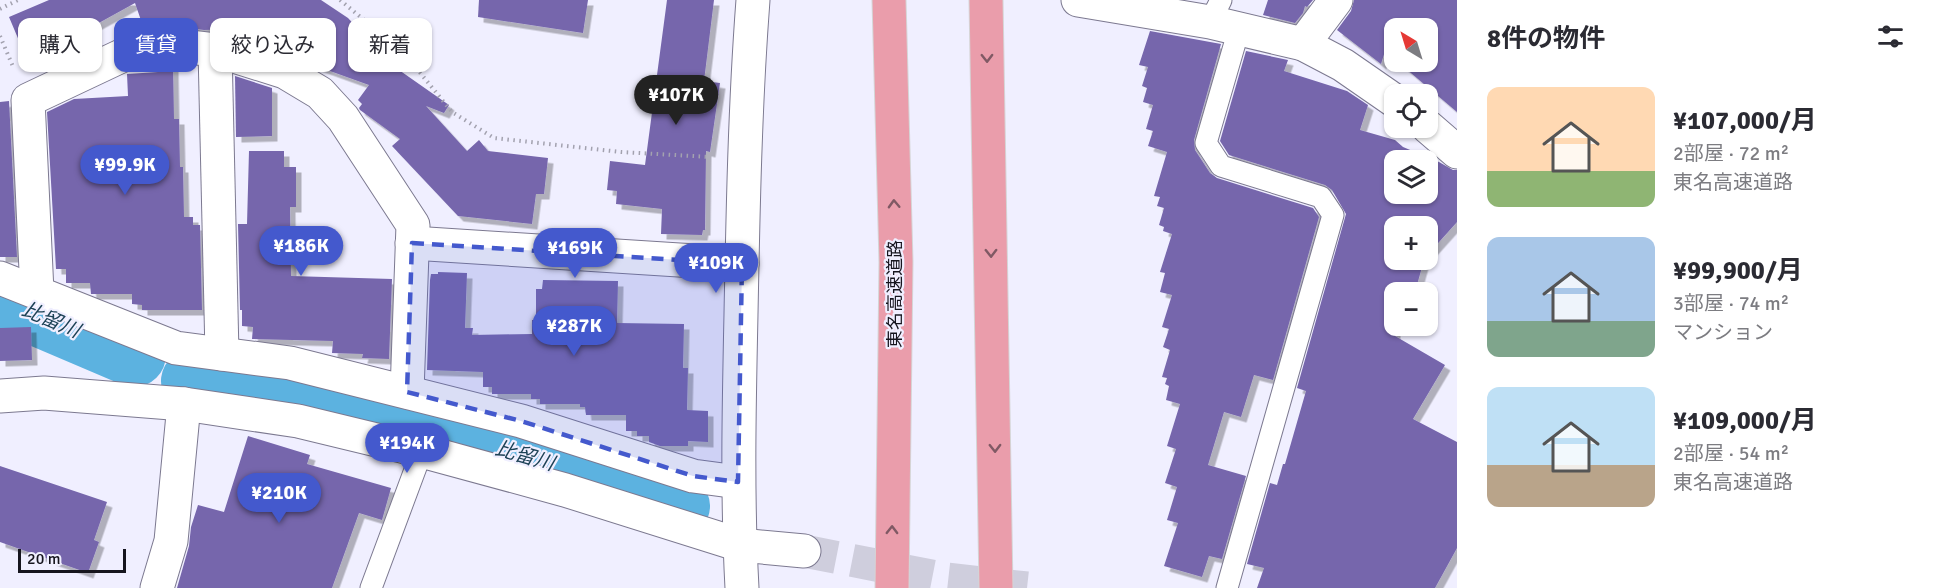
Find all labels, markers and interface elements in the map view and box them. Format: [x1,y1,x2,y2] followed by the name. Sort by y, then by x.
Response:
[18,18,102,72] chip: 購入
[114,18,198,72] chip: 賃貸
[210,18,336,72] chip: 絞り込み
[348,18,432,72] chip: 新着
[1384,18,1438,72] north arrow
[1384,18,1438,336] map controls
[1874,20,1907,53] icon: filters
[1487,23,1605,55] text: 8件の物件
[981,54,993,63] one-way arrow
[634,75,718,126] pin: ¥107K
[648,82,704,107] text: ¥107K
[1384,84,1438,138] button: locate
[1673,105,1817,137] text: ¥107,000/月
[1535,111,1607,183] icon: home
[1673,141,1789,166] text: 2部屋 · 72 m²
[76,145,174,196] pin: ¥99.9K
[1384,150,1438,204] button: layers
[94,152,156,177] text: ¥99.9K
[1673,170,1793,195] text: 東名高速道路
[888,199,900,208] one-way arrow
[1384,216,1438,270] button: +
[259,226,343,277] pin: ¥186K
[533,228,617,279] pin: ¥169K
[273,233,329,258] text: ¥186K
[547,235,603,260] text: ¥169K
[884,240,906,348] street label: 東名高速道路
[674,243,758,294] pin: ¥109K
[985,249,997,258] one-way arrow
[688,250,744,275] text: ¥109K
[1673,255,1803,287] text: ¥99,900/月
[1535,261,1607,333] icon: home
[1384,282,1438,336] button: −
[1673,291,1789,316] text: 3部屋 · 74 m²
[19,297,85,344] water label: 比留川
[532,306,616,357] pin: ¥287K
[546,313,602,338] text: ¥287K
[1673,320,1773,345] text: マンション
[1673,405,1817,437] text: ¥109,000/月
[1535,411,1607,483] icon: home
[365,423,449,474] pin: ¥194K
[379,430,435,455] text: ¥194K
[493,436,559,477] water label: 比留川
[1673,441,1789,466] text: 2部屋 · 54 m²
[989,444,1001,453] one-way arrow
[1673,470,1793,495] text: 東名高速道路
[237,473,321,524] pin: ¥210K
[251,480,307,505] text: ¥210K
[886,525,898,534] one-way arrow
[18,546,126,574] scale bar
[27,549,61,569] text: 20 m

